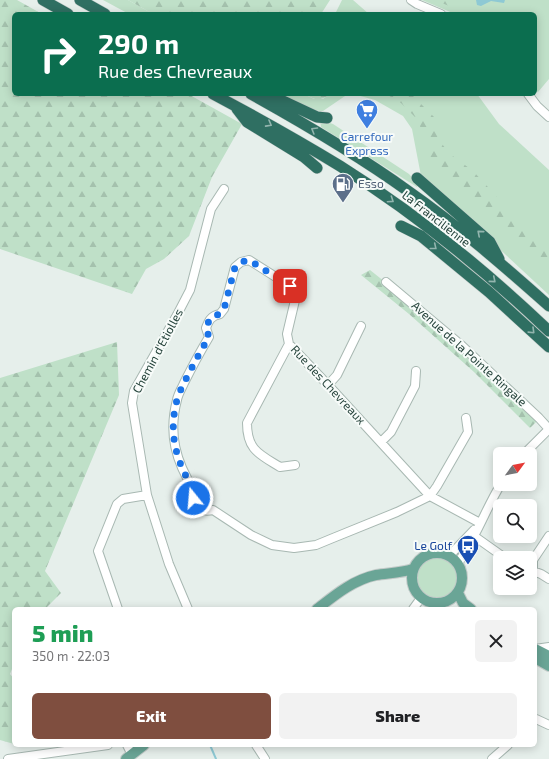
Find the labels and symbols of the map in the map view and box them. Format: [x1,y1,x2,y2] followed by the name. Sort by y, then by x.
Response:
[354,97,380,130] supermarket icon: Carrefour Express
[265,120,272,127] one-way arrow
[311,127,318,135] one-way arrow
[341,129,393,157] place label: Carrefour Express
[330,171,356,204] fuel station icon: Esso
[358,176,384,190] place label: Esso
[400,187,473,249] street label: La Francilienne
[387,195,394,203] one-way arrow
[477,231,484,238] one-way arrow
[429,242,436,249] one-way arrow
[273,269,307,303] pin
[489,276,496,283] one-way arrow
[409,298,530,409] street label: Avenue de la Pointe Ringale
[129,306,185,395] street label: Chemin d'Etiolles
[527,326,535,334] one-way arrow
[289,342,369,427] street label: Rue des Chevreaux
[493,447,537,491] north arrow
[172,477,214,519] position arrow
[455,533,481,566] bus stop icon: Le Golf
[414,538,452,552] place label: Le Golf

